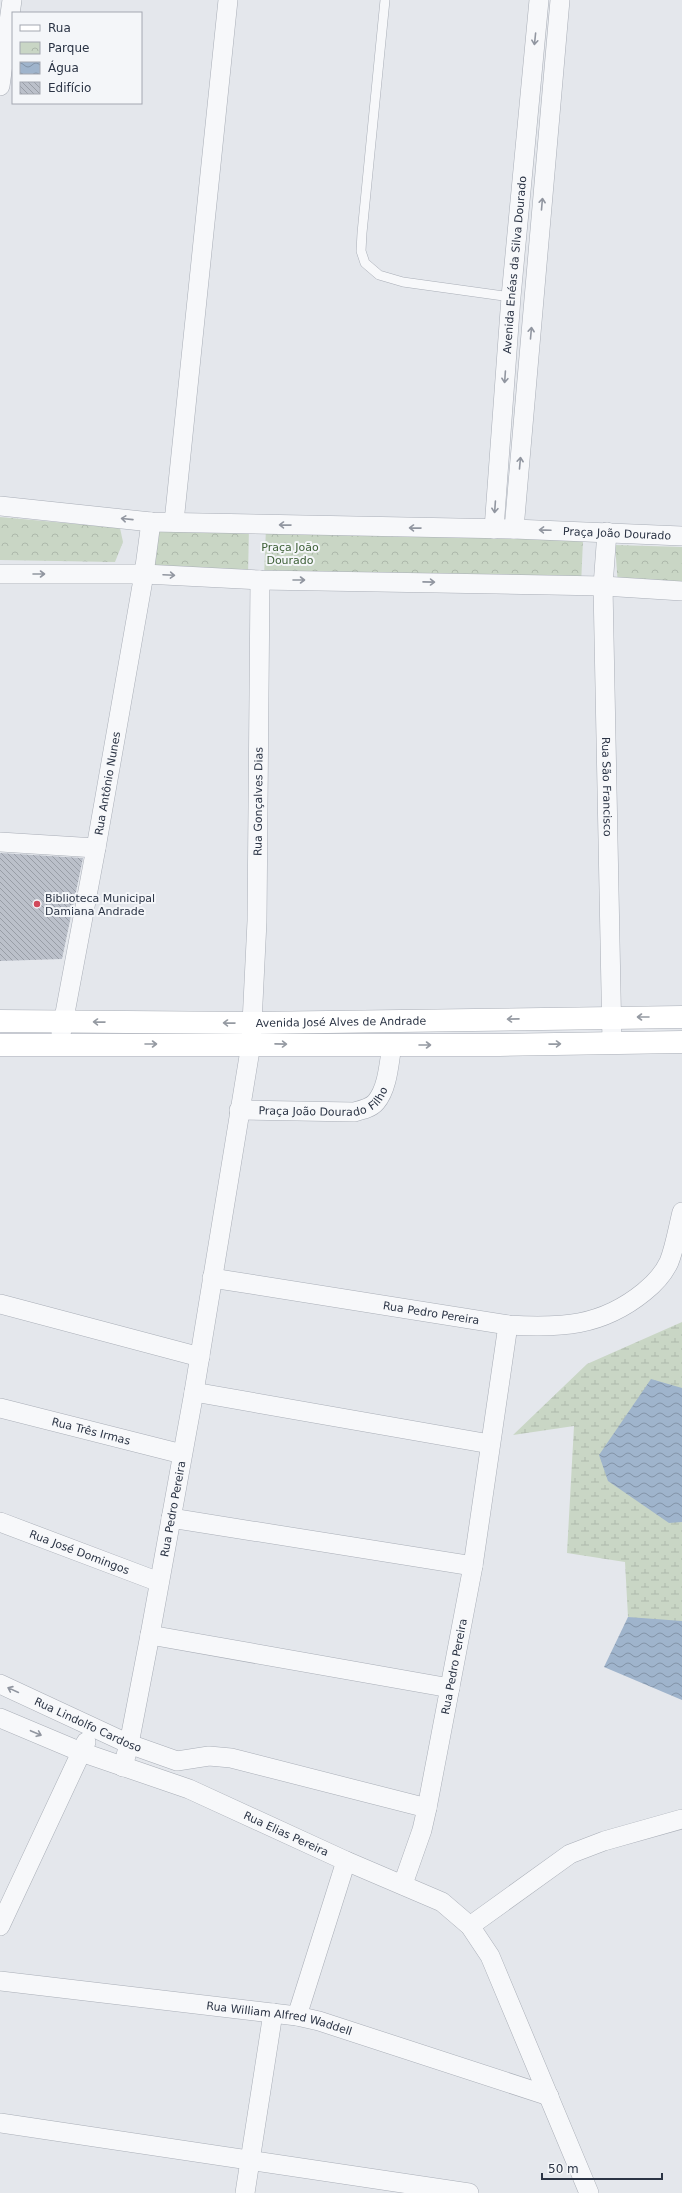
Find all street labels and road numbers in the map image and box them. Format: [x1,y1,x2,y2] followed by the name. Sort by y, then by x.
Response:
[501,175,529,354] street label: Avenida Enéas da Silva Dourado
[563,525,672,543] street label: Praça João Dourado
[92,730,123,836] street label: Rua Antônio Nunes
[599,737,614,837] street label: Rua São Francisco
[252,747,266,856] street label: Rua Gonçalves Dias
[256,1015,426,1030] street label: Avenida José Alves de Andrade
[258,1085,391,1119] street label: Praça João Dourado Filho
[382,1299,480,1327] street label: Rua Pedro Pereira
[50,1415,132,1448] street label: Rua Três Irmas
[158,1460,188,1558] street label: Rua Pedro Pereira
[28,1528,131,1577] street label: Rua José Domingos
[439,1617,470,1715] street label: Rua Pedro Pereira
[32,1695,143,1755] street label: Rua Lindolfo Cardoso
[242,1809,331,1859] street label: Rua Elias Pereira
[206,1999,354,2038] street label: Rua William Alfred Waddell

